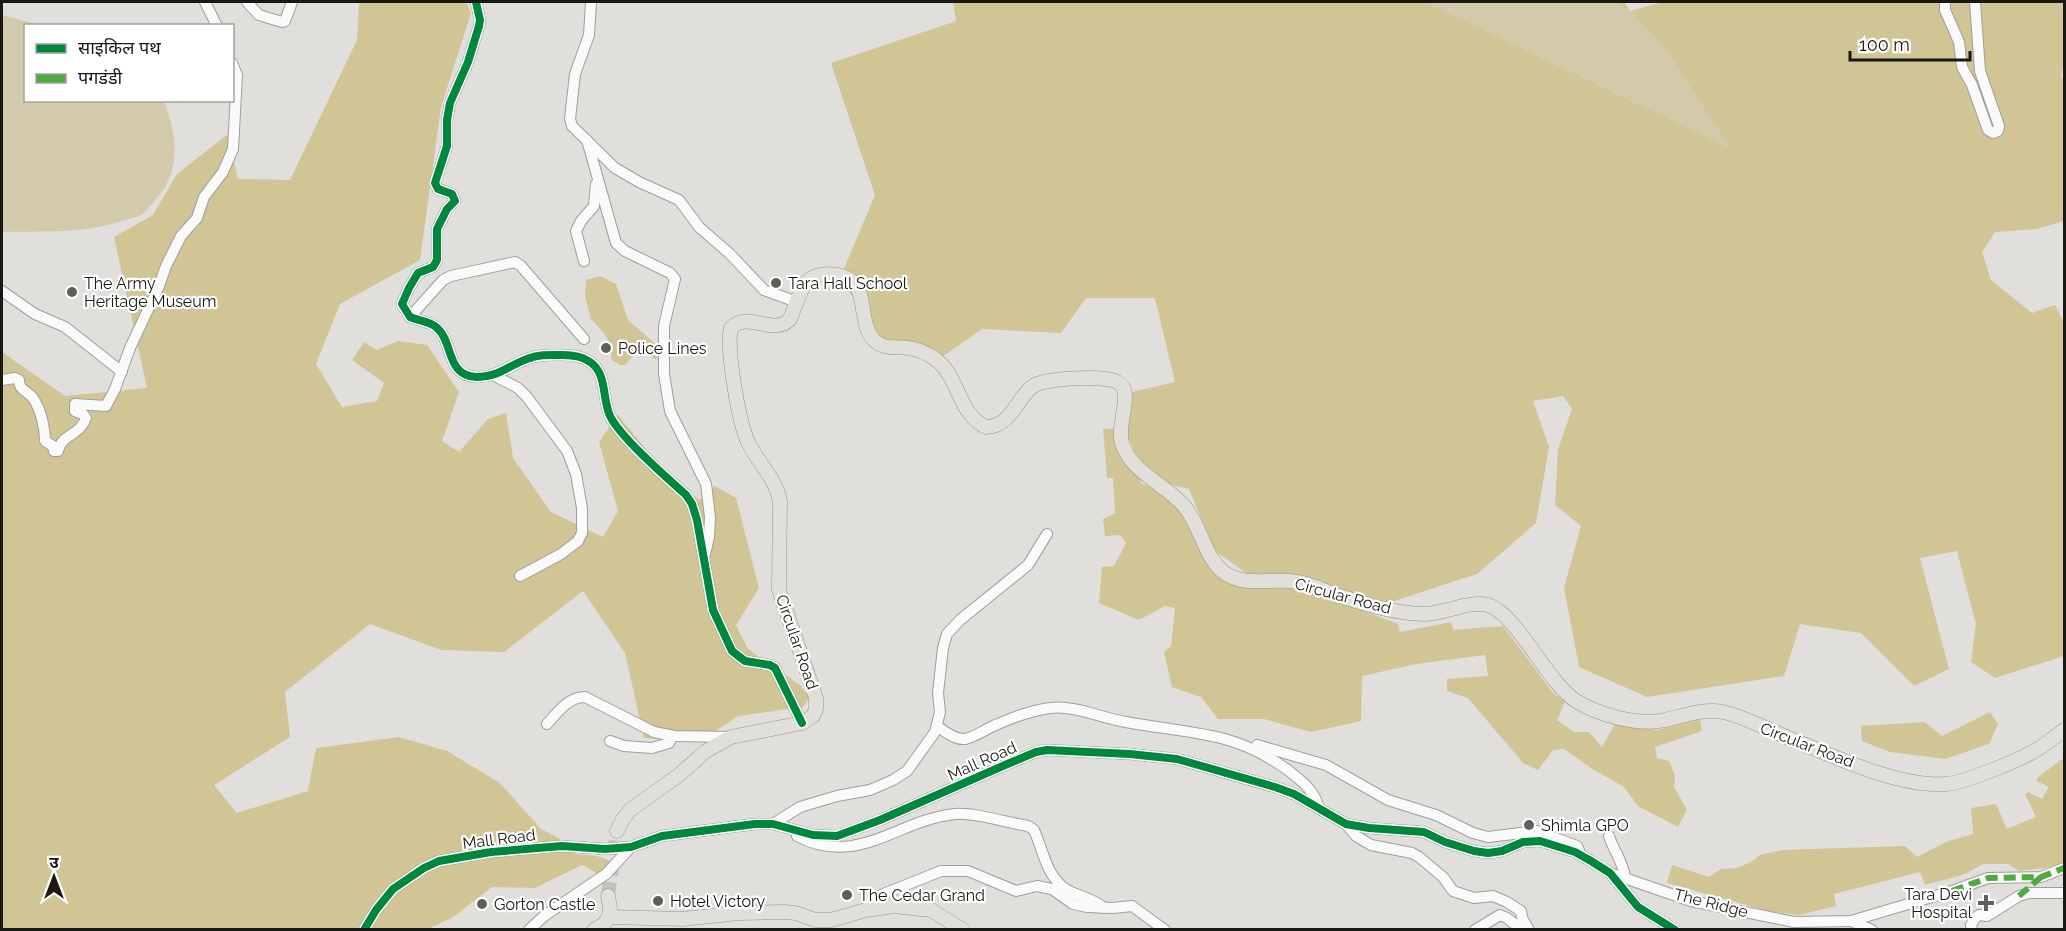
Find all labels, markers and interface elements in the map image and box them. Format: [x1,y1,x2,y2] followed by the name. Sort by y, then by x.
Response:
[24,24,234,102] legend
[1850,24,1970,62] scale bar
[1859,34,1910,55] text: 100 m
[78,37,161,58] text: साइकिल पथ
[78,67,123,88] text: पगडंडी
[84,274,216,311] place label: The Army Heritage Museum
[788,274,908,293] place label: Tara Hall School
[769,276,783,290] marker: Tara Hall School
[65,285,79,299] marker: The Army Heritage Museum
[618,339,707,358] place label: Police Lines
[599,341,613,355] marker: Police Lines
[1293,574,1393,618] street label: Circular Road
[772,592,822,692] street label: Circular Road
[1757,718,1857,772] street label: Circular Road
[945,737,1019,785] street label: Mall Road
[1541,816,1629,835] place label: Shimla GPO
[1522,818,1536,832] marker: Shimla GPO
[461,825,537,853] street label: Mall Road
[24,847,84,907] north arrow
[49,853,59,872] text: उ
[1672,885,1750,921] street label: The Ridge
[1904,885,1973,922] place label: Tara Devi Hospital
[859,886,985,905] place label: The Cedar Grand
[840,888,854,902] marker: The Cedar Grand
[670,892,766,911] place label: Hotel Victory
[651,894,665,908] marker: Hotel Victory
[1977,894,1995,912] marker: Tara Devi Hospital
[494,895,595,914] place label: Gorton Castle
[475,897,489,911] marker: Gorton Castle

